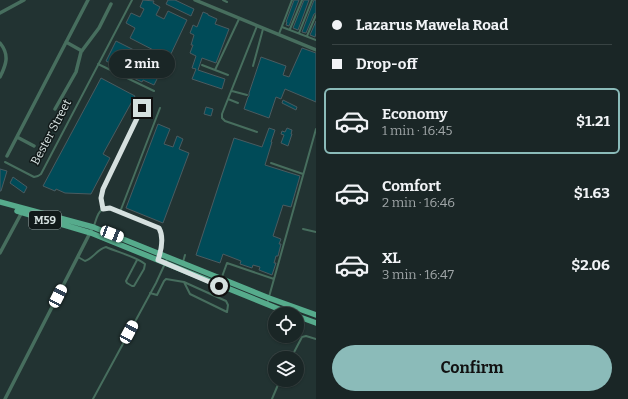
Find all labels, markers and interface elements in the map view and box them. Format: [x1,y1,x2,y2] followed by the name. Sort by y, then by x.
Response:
[356,16,508,34] text: Lazarus Mawela Road
[109,50,175,78] callout: 2 min
[356,55,417,73] text: Drop-off
[125,56,159,71] text: 2 min
[28,96,74,167] street label: Bester Street
[133,99,151,117] route end
[334,103,370,139] icon: car
[382,105,448,123] text: Economy
[576,112,610,130] text: $1.21
[382,123,453,138] text: 1 min · 16:45
[334,175,370,211] icon: car
[382,177,441,195] text: Comfort
[574,184,610,202] text: $1.63
[382,195,455,210] text: 2 min · 16:46
[29,211,61,229] road number: M59
[99,224,125,244] car
[334,247,370,283] icon: car
[382,249,401,267] text: XL
[571,256,610,274] text: $2.06
[382,267,454,282] text: 3 min · 16:47
[210,277,228,295] route start
[47,283,69,309] car
[268,307,304,387] map controls
[268,307,304,343] button: locate
[118,319,140,345] car
[332,345,612,391] button: Confirm
[268,351,304,387] button: layers

